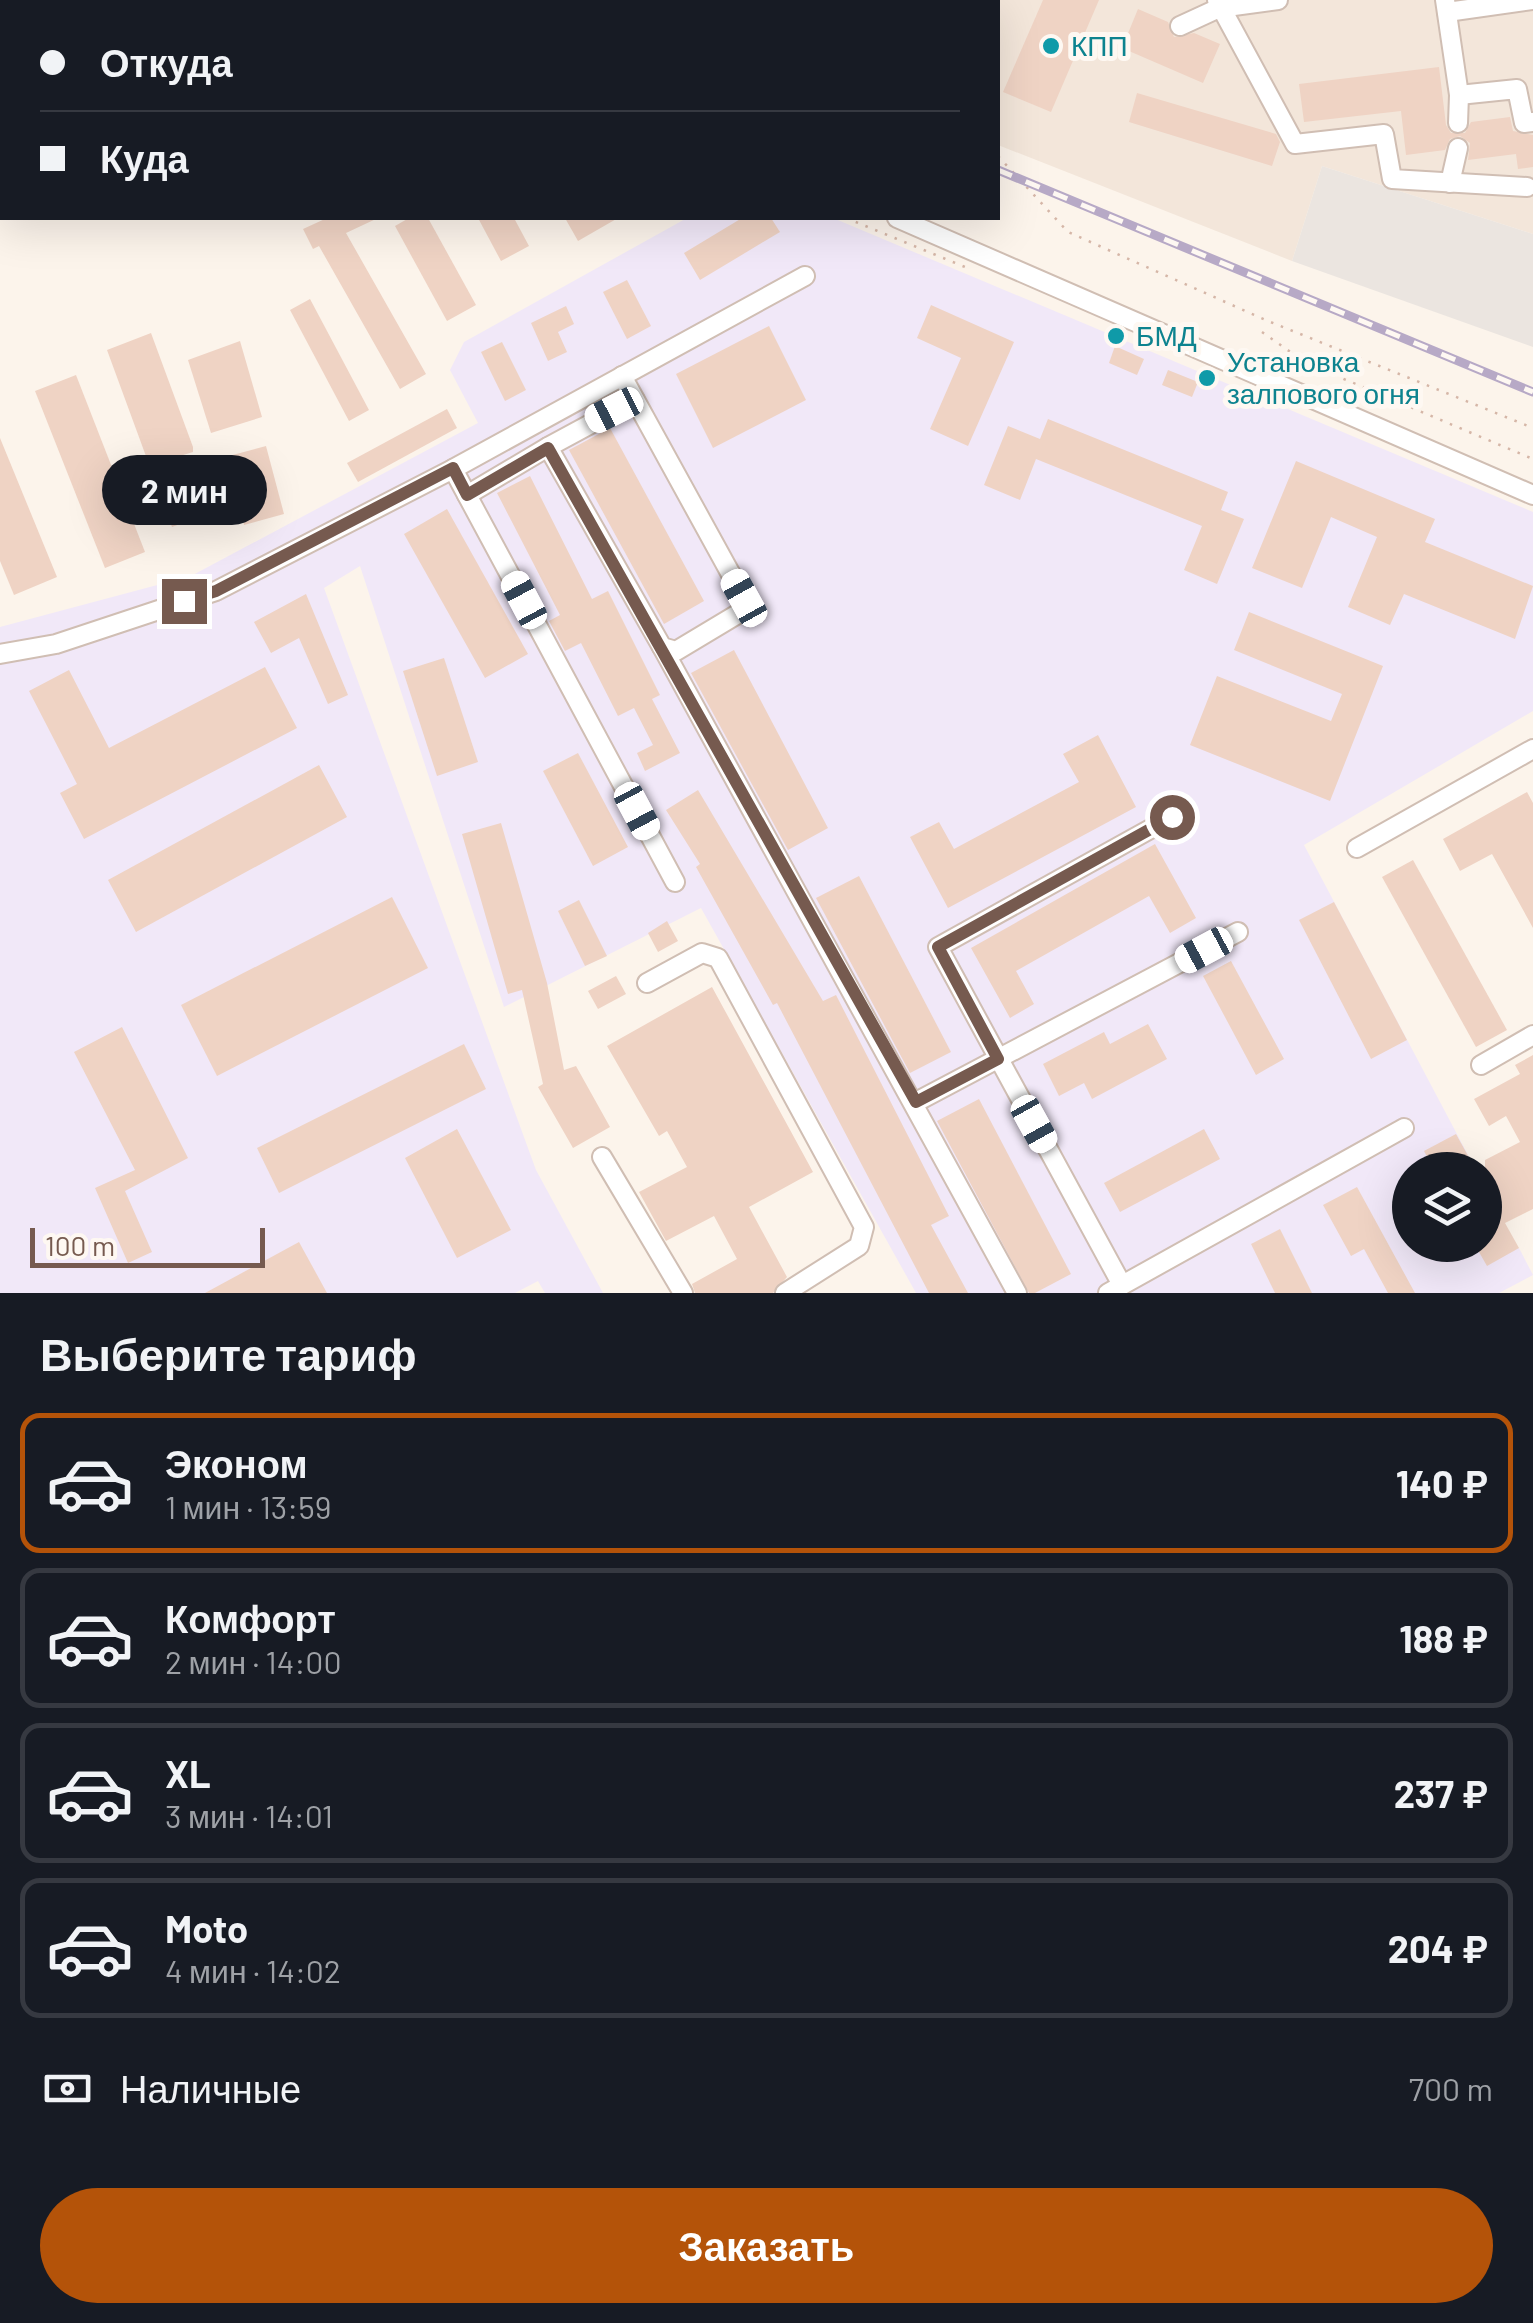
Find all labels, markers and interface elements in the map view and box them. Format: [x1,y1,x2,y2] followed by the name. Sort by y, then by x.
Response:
[1071,28,1128,62] place label: КПП
[1040,35,1062,57] marker: КПП
[100,39,233,85] text: Откуда
[100,135,189,181] text: Куда
[1136,318,1197,352] place label: БМД
[1105,325,1127,347] marker: БМД
[1227,344,1420,410] place label: Установка залпового огня
[1196,367,1218,389] marker: Установка залпового огня
[580,383,648,437] car
[101,456,266,526] callout: 2 мин
[141,471,228,509] text: 2 мин
[716,564,772,632] car
[497,566,551,634] car
[162,579,207,624] route end
[610,777,664,845] car
[1150,795,1195,840] route start
[1170,923,1238,977] car
[1006,1090,1062,1158] car
[1392,1152,1502,1262] map controls
[1392,1152,1502,1262] button: layers
[30,1223,265,1268] scale bar
[45,1228,115,1262] text: 100 m
[40,1326,417,1380] text: Выберите тариф
[45,1438,135,1528] icon: car
[165,1440,308,1486] text: Эконом
[1396,1460,1488,1506] text: 140 ₽
[165,1487,331,1525] text: 1 мин · 13:59
[45,1593,135,1683] icon: car
[165,1595,336,1641] text: Комфорт
[1399,1615,1488,1661] text: 188 ₽
[165,1642,341,1680] text: 2 мин · 14:00
[45,1748,135,1838] icon: car
[165,1750,211,1796] text: XL
[1394,1770,1488,1816] text: 237 ₽
[165,1796,333,1834] text: 3 мин · 14:01
[45,1903,135,1993] icon: car
[165,1905,248,1951] text: Moto
[1388,1925,1488,1971] text: 204 ₽
[165,1951,341,1989] text: 4 мин · 14:02
[40,2061,95,2116] icon: cash
[120,2065,301,2111] text: Наличные
[1409,2069,1493,2107] text: 700 m
[40,2188,1493,2303] button: Заказать

